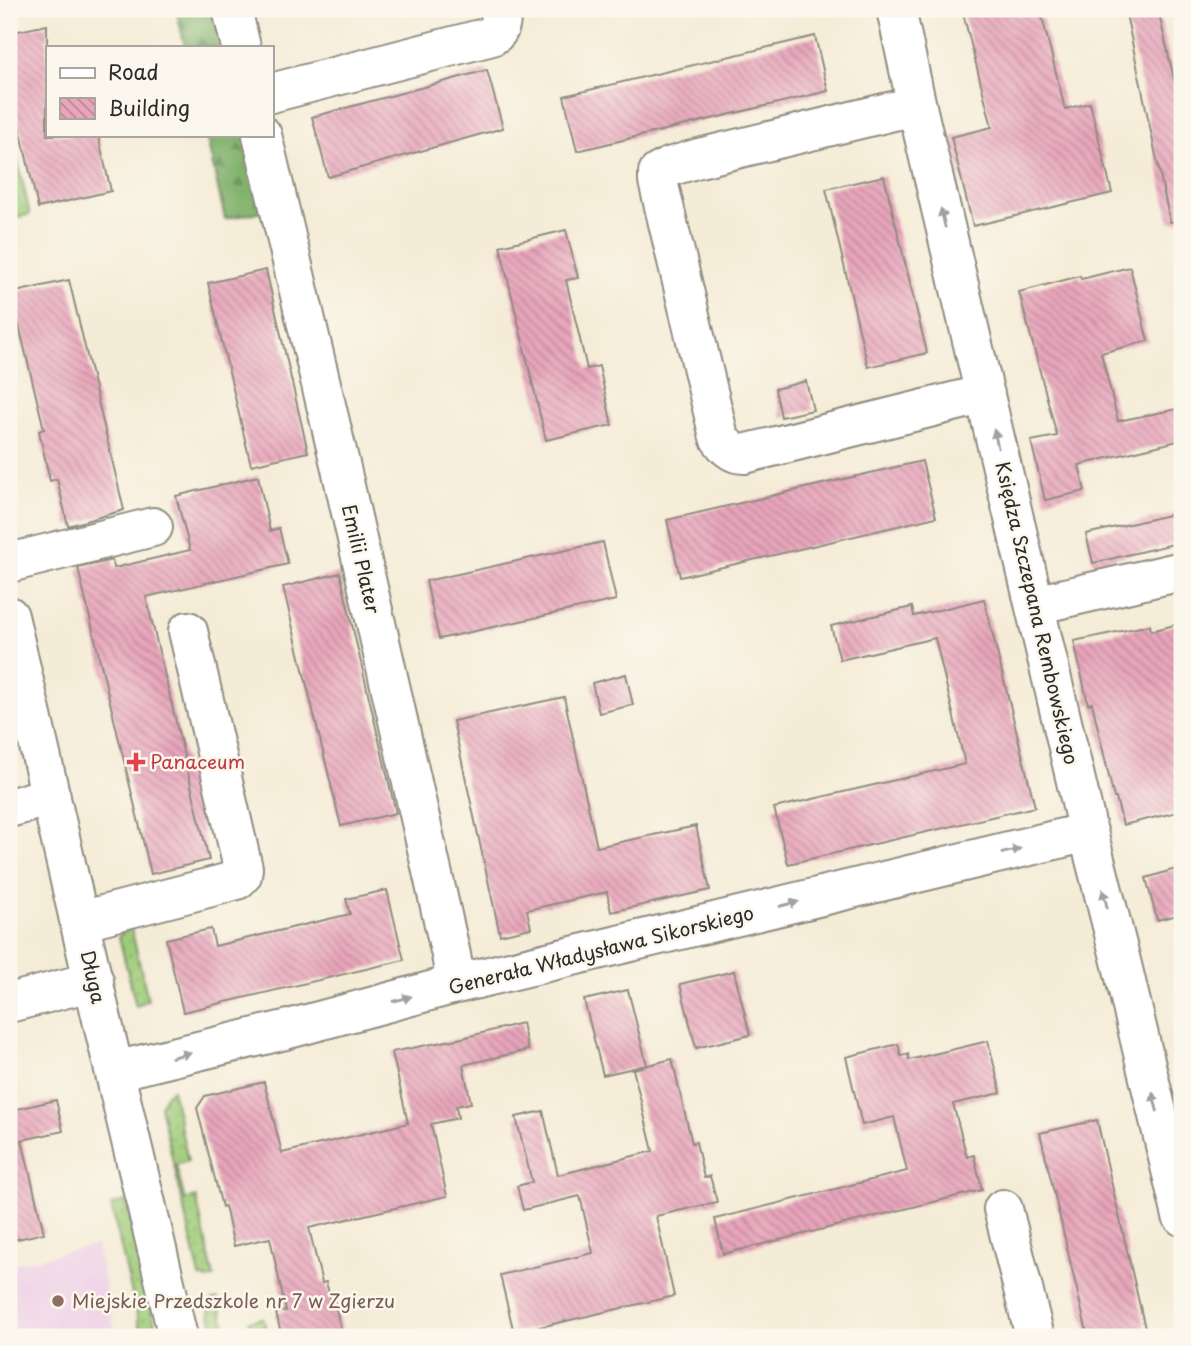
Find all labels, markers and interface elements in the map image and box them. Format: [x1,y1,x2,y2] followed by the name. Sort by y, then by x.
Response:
[46,46,273,136] legend
[108,55,159,87] text: Road
[108,91,190,123] text: Building
[937,207,948,229] one-way arrow
[990,428,1001,450] one-way arrow
[989,459,1086,767] street label: Księdza Szczepana Rembowskiego
[336,501,388,616] street label: Emilii Plater
[150,747,245,775] place label: Panaceum
[128,754,144,770] marker: Panaceum
[1000,845,1022,856] one-way arrow
[1099,887,1110,909] one-way arrow
[445,898,756,1001] street label: Generała Władysława Sikorskiego
[778,899,800,910] one-way arrow
[74,948,114,1006] street label: Długa
[391,993,413,1004] one-way arrow
[170,1049,192,1060] one-way arrow
[1149,1091,1160,1113] one-way arrow
[72,1286,395,1314] place label: Miejskie Przedszkole nr 7 w Zgierzu
[50,1293,66,1309] marker: Miejskie Przedszkole nr 7 w Zgierzu

